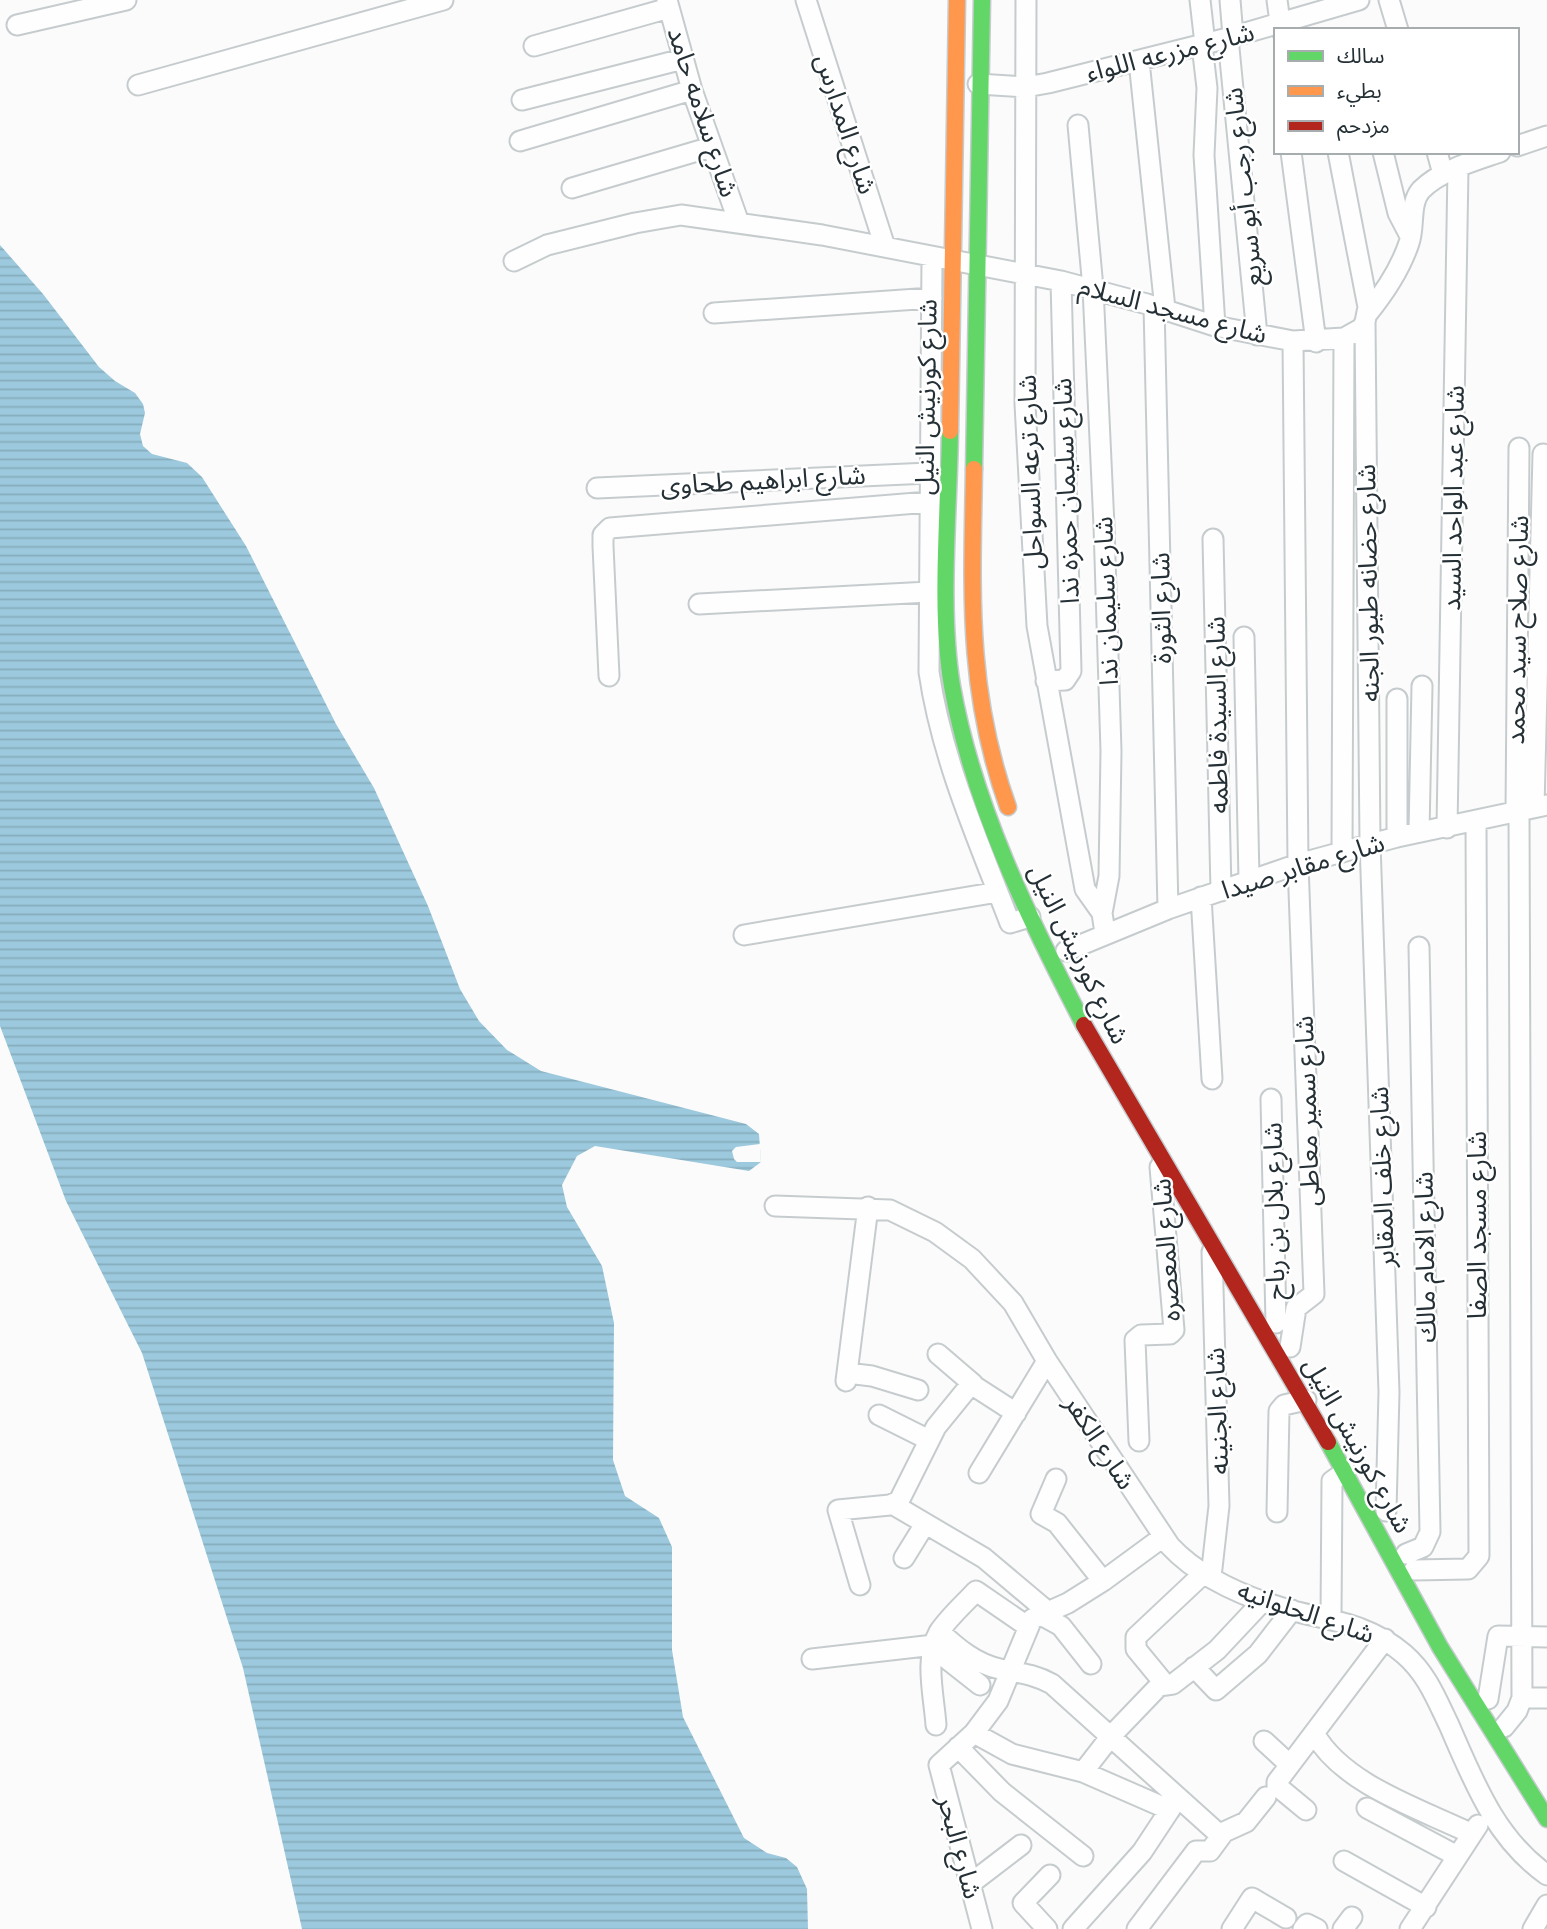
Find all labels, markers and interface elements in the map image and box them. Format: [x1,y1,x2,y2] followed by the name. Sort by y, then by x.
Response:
[1082,15,1258,91] street label: شارع مزرعه اللواء
[658,23,746,202] street label: شارع سلامه حامد
[1274,28,1519,154] legend
[1337,42,1384,69] text: سالك
[805,50,885,199] street label: شارع المدارس
[1337,77,1382,107] text: بطيء
[1216,86,1273,288] street label: شارع رجب أبو سريع
[1337,112,1390,141] text: مزدحم
[1074,269,1271,354] street label: شارع مسجد السلام
[907,299,947,495] street label: شارع كورنيش النيل
[1010,374,1052,570] street label: شارع ترعه السواحل
[1045,377,1089,605] street label: شارع سليمان حمزه ندا
[1434,385,1474,611] street label: شارع عبد الواحد السيد
[660,458,867,505] street label: شارع ابراهيم طحاوى
[1349,464,1389,702] street label: شارع حضانه طيور الجنه
[1498,515,1538,745] street label: شارع صلاح سيد محمد
[1086,516,1128,686] street label: شارع سليمان ندا
[1143,552,1181,664] street label: شارع الثورة
[1198,616,1238,814] street label: شارع السيدة فاطمه
[1217,825,1389,909] street label: شارع مقابر صيدا
[1019,858,1137,1050] street label: شارع كورنيش النيل
[1287,1015,1329,1207] street label: شارع سمير معاطى
[1362,1086,1404,1269] street label: شارع خلف المقابر
[1255,1122,1295,1300] street label: شارع بلال بن رباح
[1460,1131,1496,1319] street label: شارع مسجد الصفا
[1407,1171,1446,1343] street label: شارع الامام مالك
[1144,1177,1190,1323] street label: شارع المعصره
[1198,1347,1238,1475] street label: شارع الجنينه
[1294,1351,1420,1540] street label: شارع كورنيش النيل
[1054,1387,1143,1497] street label: شارع الكفر
[1232,1573,1379,1653] street label: شارع الحلوانيه
[928,1790,990,1903] street label: شارع البحر

